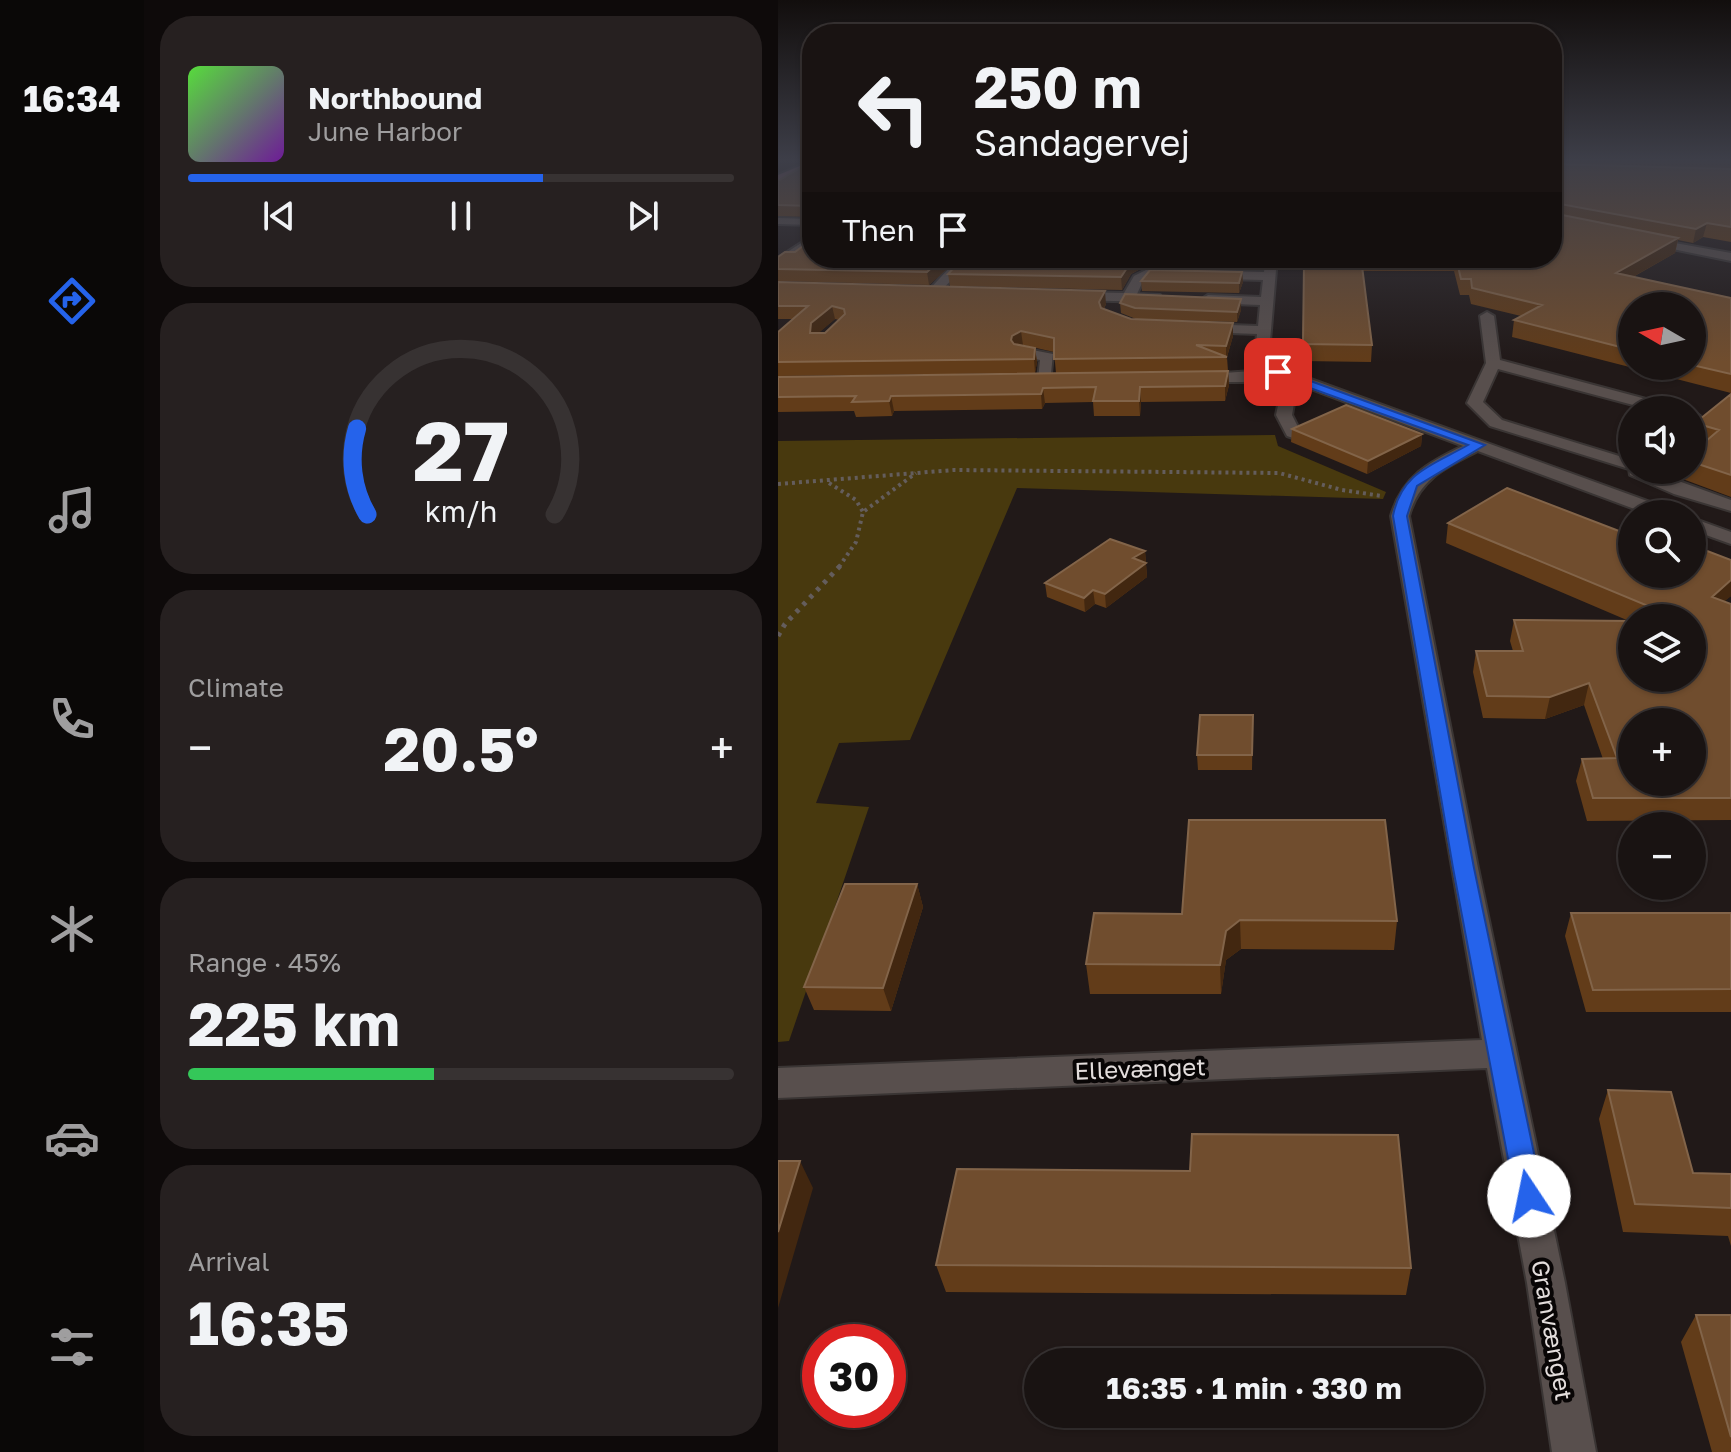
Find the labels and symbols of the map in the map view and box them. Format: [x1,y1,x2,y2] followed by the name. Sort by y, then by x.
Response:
[1618,292,1706,380] north arrow
[1244,338,1312,406] pin
[1074,1051,1206,1085] street label: Ellevænget
[1487,1154,1571,1238] position arrow
[1526,1258,1580,1402] street label: Granvænget
[802,1324,906,1428] speed limit sign: 30

